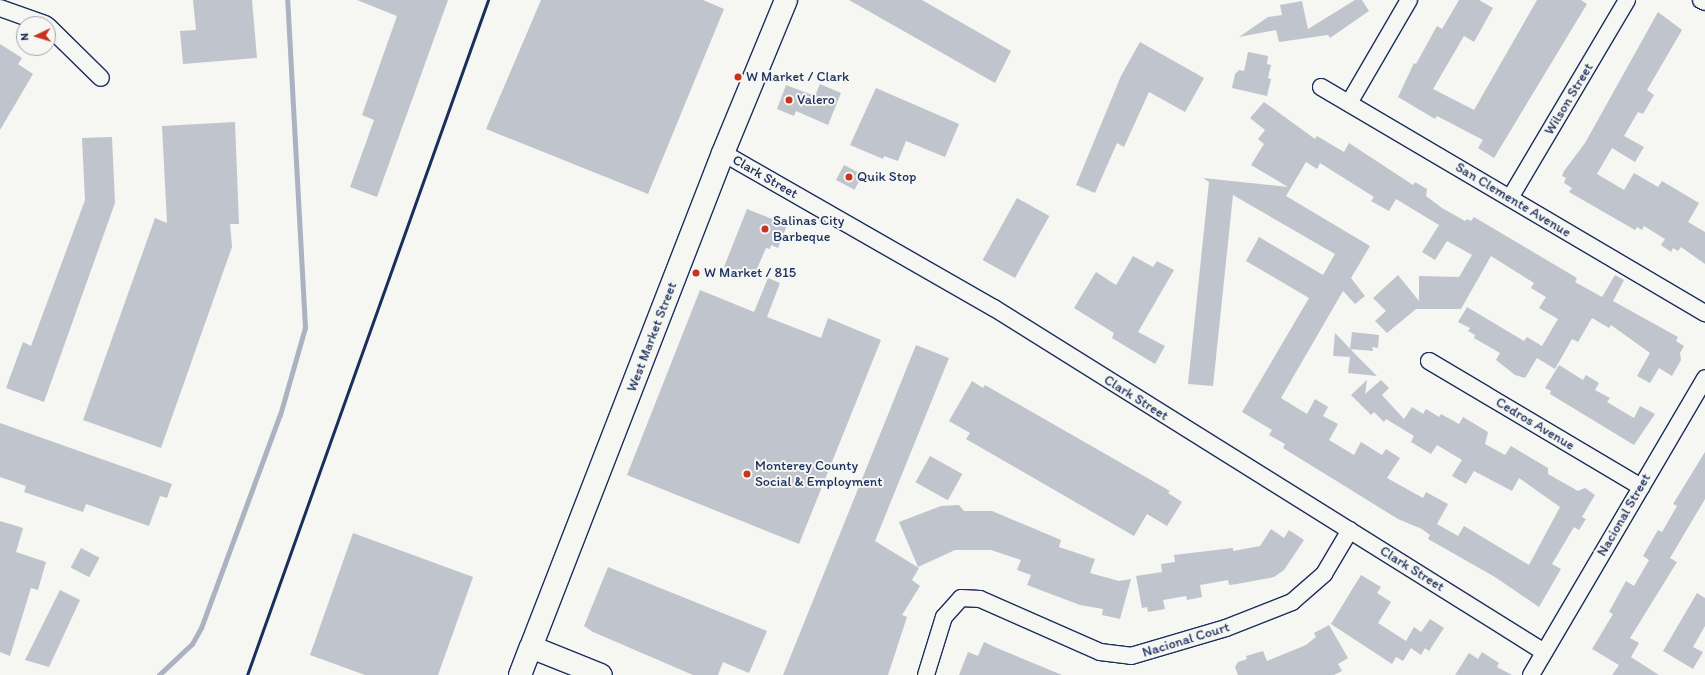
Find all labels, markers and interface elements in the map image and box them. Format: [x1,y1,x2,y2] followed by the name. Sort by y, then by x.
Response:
[16,16,56,56] north arrow
[18,33,31,41] text: N
[1541,60,1597,138] street label: Wilson Street
[746,69,849,85] place label: W Market / Clark
[733,72,743,82] marker: W Market / Clark
[797,92,835,108] place label: Valero
[784,95,794,105] marker: Valero
[729,151,801,203] street label: Clark Street
[1453,159,1573,241] street label: San Clemente Avenue
[857,169,916,185] place label: Quik Stop
[844,172,854,182] marker: Quik Stop
[773,213,844,246] place label: Salinas City Barbeque
[760,224,770,234] marker: Salinas City Barbeque
[704,265,796,281] place label: W Market / 815
[691,268,701,278] marker: W Market / 815
[623,280,681,394] street label: West Market Street
[1101,372,1171,424] street label: Clark Street
[1493,394,1577,454] street label: Cedros Avenue
[755,458,882,490] place label: Monterey County Social & Employment
[742,469,752,479] marker: Monterey County Social & Employment
[1594,471,1654,559] street label: Nacional Street
[1377,543,1447,595] street label: Clark Street
[1140,619,1232,661] street label: Nacional Court

